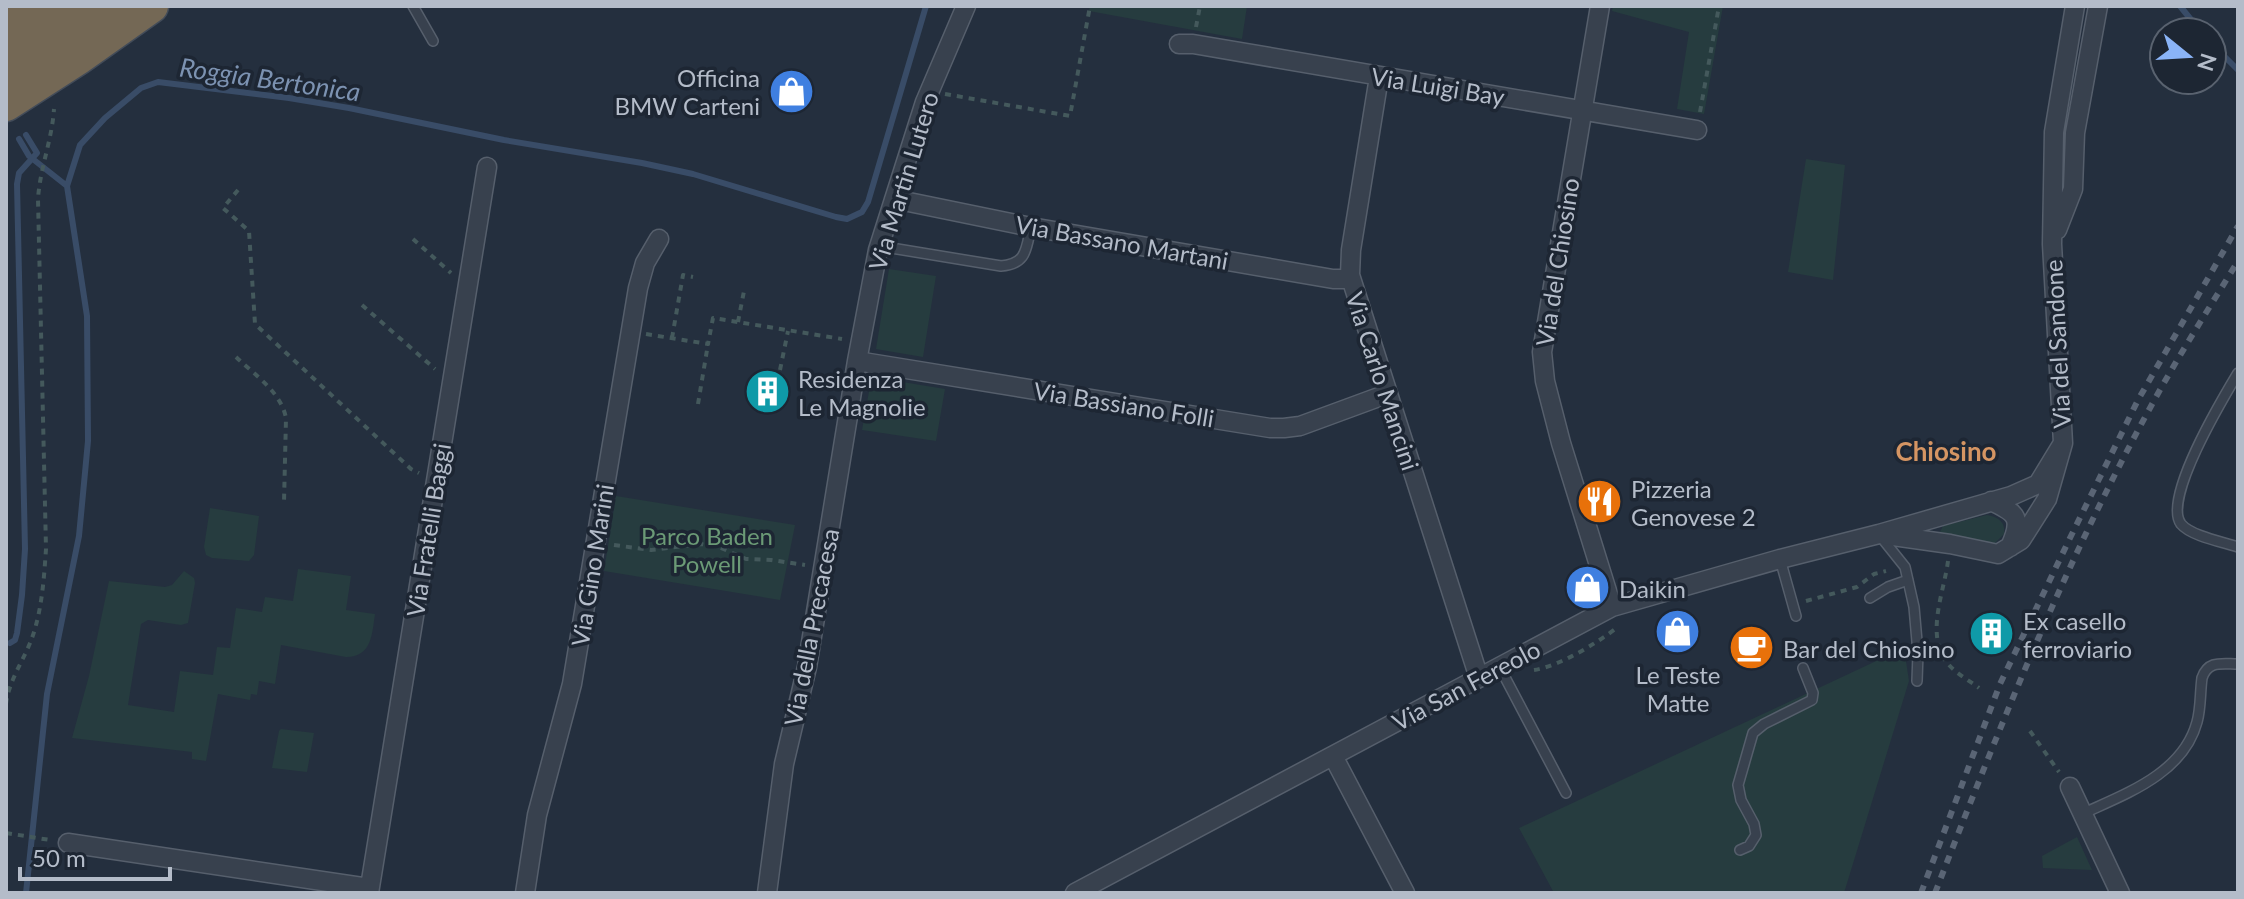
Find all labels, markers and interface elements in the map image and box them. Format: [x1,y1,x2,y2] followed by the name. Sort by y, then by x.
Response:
[2148,16,2228,96] north arrow
[178,50,362,108] water label: Roggia Bertonica
[2192,50,2223,75] text: N
[1369,61,1507,111] street label: Via Luigi Bay
[614,63,760,120] place label: Officina BMW Carteni
[767,67,815,115] shop icon: Officina BMW Carteni
[862,88,944,274] street label: Via Martin Lutero
[1529,176,1585,348] street label: Via del Chiosino
[1013,209,1231,275] street label: Via Bassano Martani
[2038,259,2076,429] street label: Via del Sandone
[1341,288,1425,474] street label: Via Carlo Mancini
[798,364,926,421] place label: Residenza Le Magnolie
[743,368,791,416] building icon: Residenza Le Magnolie
[1032,375,1216,433] street label: Via Bassiano Folli
[1895,435,1997,467] district label: Chiosino
[400,441,456,619] street label: Via Fratelli Baggi
[1631,474,1756,531] place label: Pizzeria Genovese 2
[1576,478,1624,526] restaurant icon: Pizzeria Genovese 2
[565,482,619,648] street label: Via Gino Marini
[641,521,773,578] park label: Parco Baden Powell
[778,526,844,728] street label: Via della Precacesa
[1564,564,1612,612] shop icon: Daikin
[1619,574,1686,603] place label: Daikin
[2023,606,2132,663] place label: Ex casello ferroviario
[1654,608,1702,656] shop icon: Le Teste Matte
[1968,610,2016,658] building icon: Ex casello ferroviario
[1728,624,1776,672] cafe icon: Bar del Chiosino
[1387,634,1545,736] street label: Via San Fereolo
[1783,634,1955,663] place label: Bar del Chiosino
[1635,660,1721,717] place label: Le Teste Matte
[20,831,170,881] scale bar
[32,843,86,872] text: 50 m

